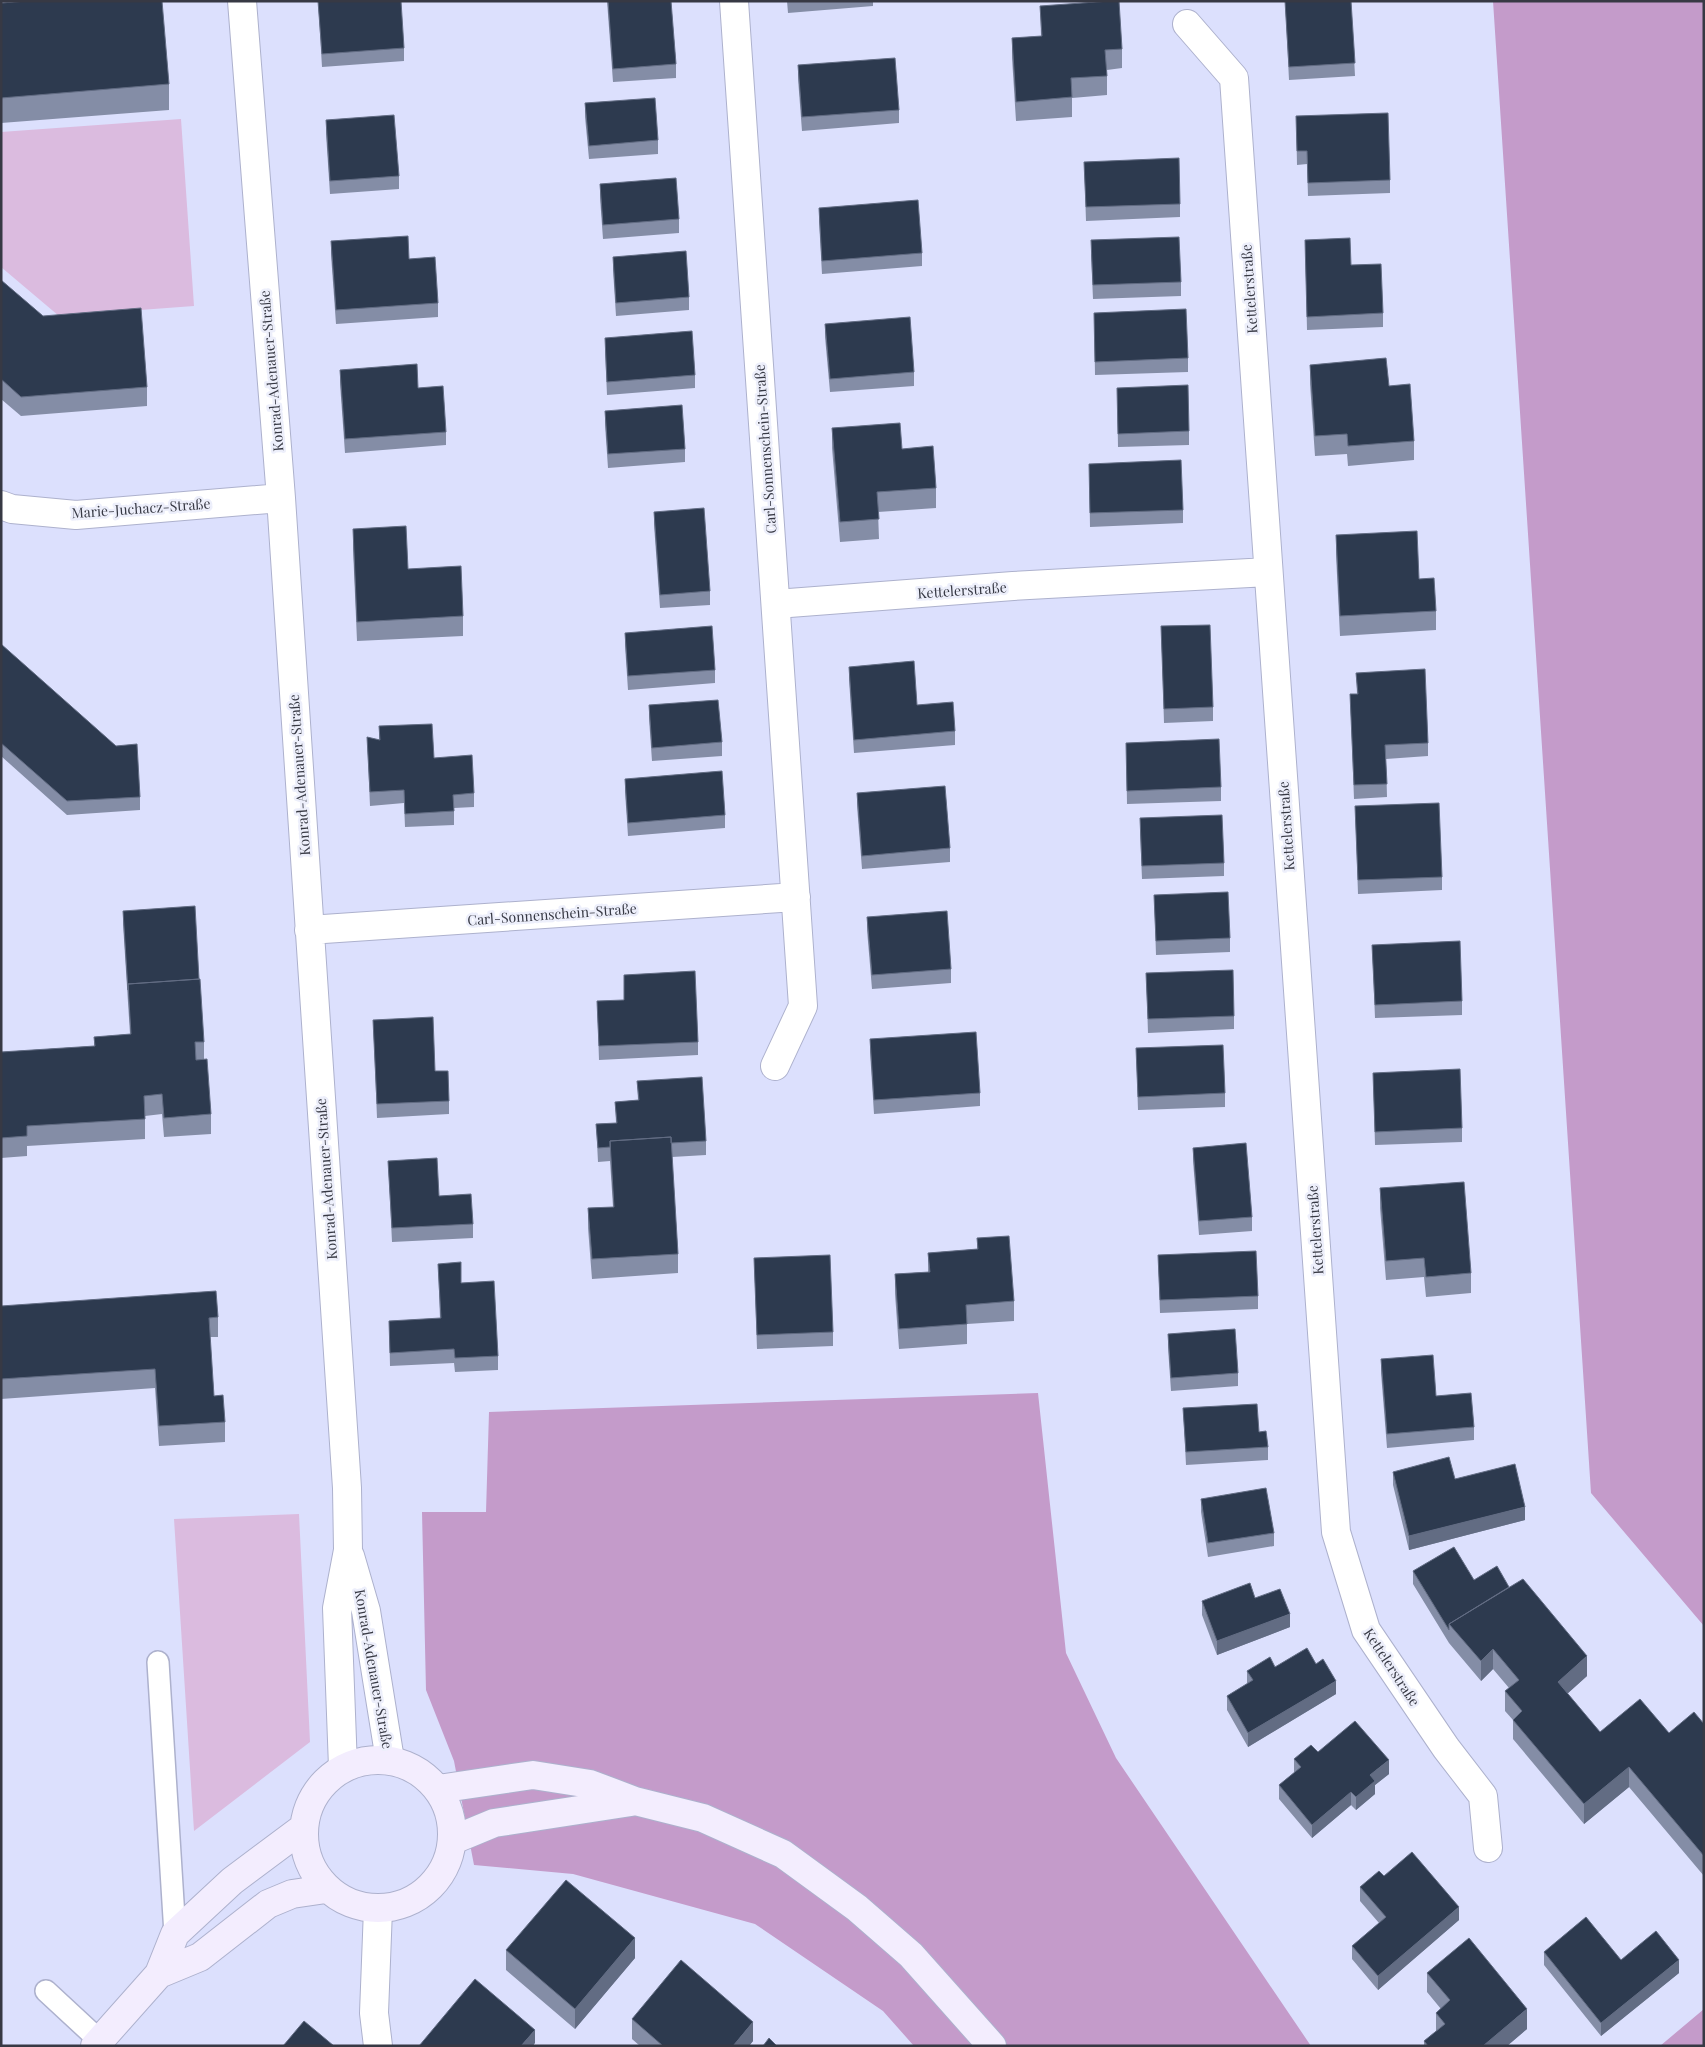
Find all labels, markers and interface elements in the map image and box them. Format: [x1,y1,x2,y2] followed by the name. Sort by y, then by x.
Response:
[1236,244,1262,334] street label: Kettelerstraße
[254,290,288,452] street label: Konrad-Adenauer-Straße
[750,364,780,534] street label: Carl-Sonnenschein-Straße
[71,494,211,522] street label: Marie-Juchacz-Straße
[917,577,1007,603] street label: Kettelerstraße
[284,694,314,856] street label: Konrad-Adenauer-Straße
[1273,781,1299,871] street label: Kettelerstraße
[467,899,637,929] street label: Carl-Sonnenschein-Straße
[311,1098,341,1260] street label: Konrad-Adenauer-Straße
[1302,1185,1328,1275] street label: Kettelerstraße
[351,1588,397,1750] street label: Konrad-Adenauer-Straße
[1360,1624,1424,1710] street label: Kettelerstraße

